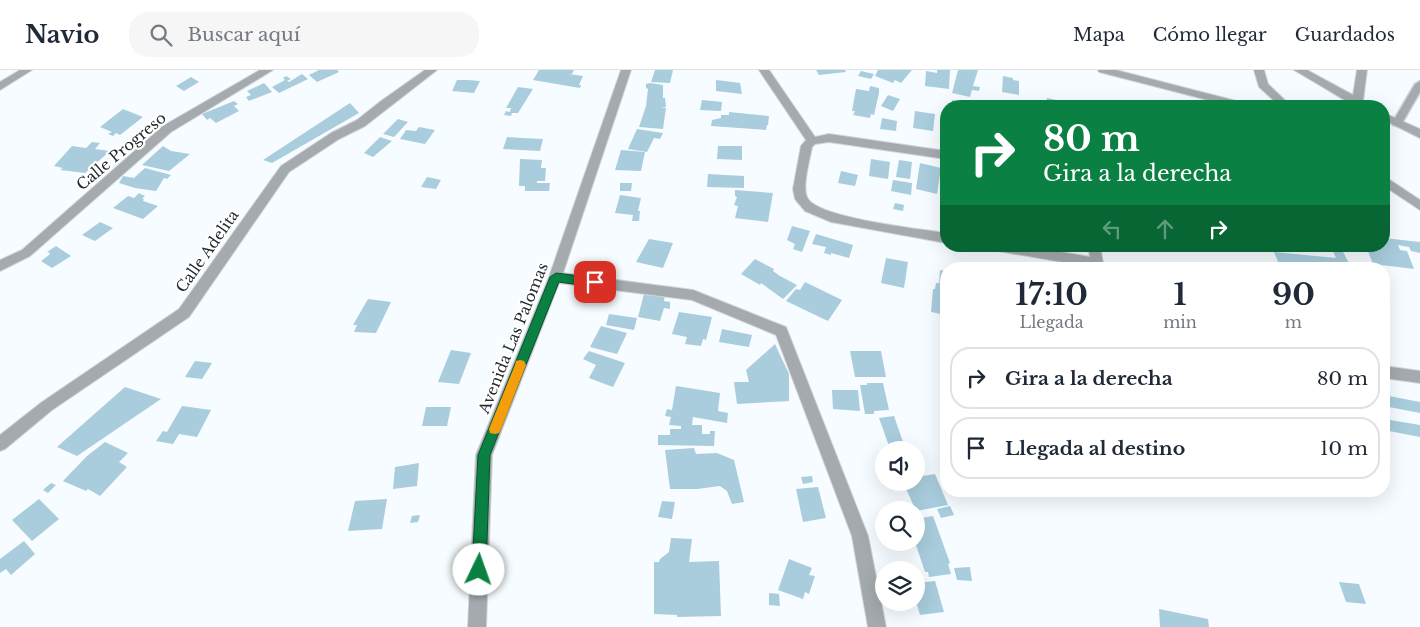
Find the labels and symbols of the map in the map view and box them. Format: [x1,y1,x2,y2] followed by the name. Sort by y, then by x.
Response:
[72,108,170,194] street label: Calle Progreso
[172,205,243,296] street label: Calle Adelita
[474,260,552,417] street label: Avenida Las Palomas
[574,261,616,303] pin
[452,543,504,595] position arrow

